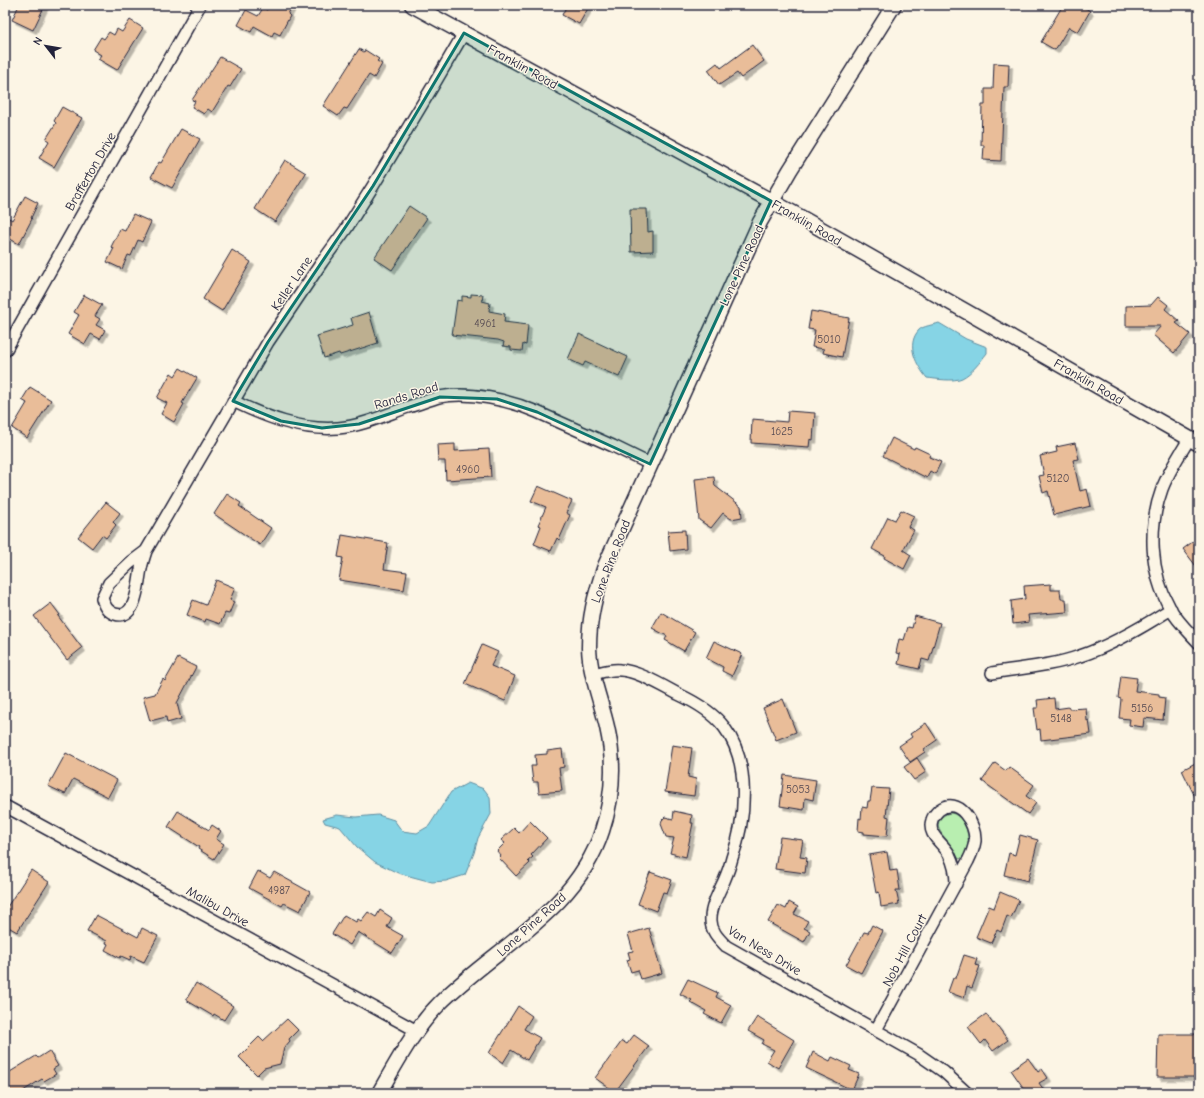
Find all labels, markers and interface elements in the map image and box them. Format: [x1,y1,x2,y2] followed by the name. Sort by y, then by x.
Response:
[26,26,66,66] north arrow
[30,35,45,48] text: N
[485,41,561,92] street label: Franklin Road
[62,129,119,213] street label: Brafferton Drive
[769,196,844,248] street label: Franklin Road
[716,222,767,308] street label: Lone Pine Road
[268,253,315,313] street label: Keller Lane
[474,317,496,330] house number: 4961
[817,333,841,346] house number: 5010
[1051,355,1126,407] street label: Franklin Road
[372,379,440,412] street label: Rands Road
[771,425,793,438] house number: 1625
[456,463,480,476] house number: 4960
[1047,472,1069,485] house number: 5120
[588,518,633,605] street label: Lone Pine Road
[1131,702,1153,715] house number: 5156
[1050,712,1072,725] house number: 5148
[786,783,810,796] house number: 5053
[184,883,252,930] street label: Malibu Drive
[268,884,290,897] house number: 4987
[494,890,569,959] street label: Lone Pine Road
[879,910,930,989] street label: Nob Hill Court
[725,923,804,978] street label: Van Ness Drive

